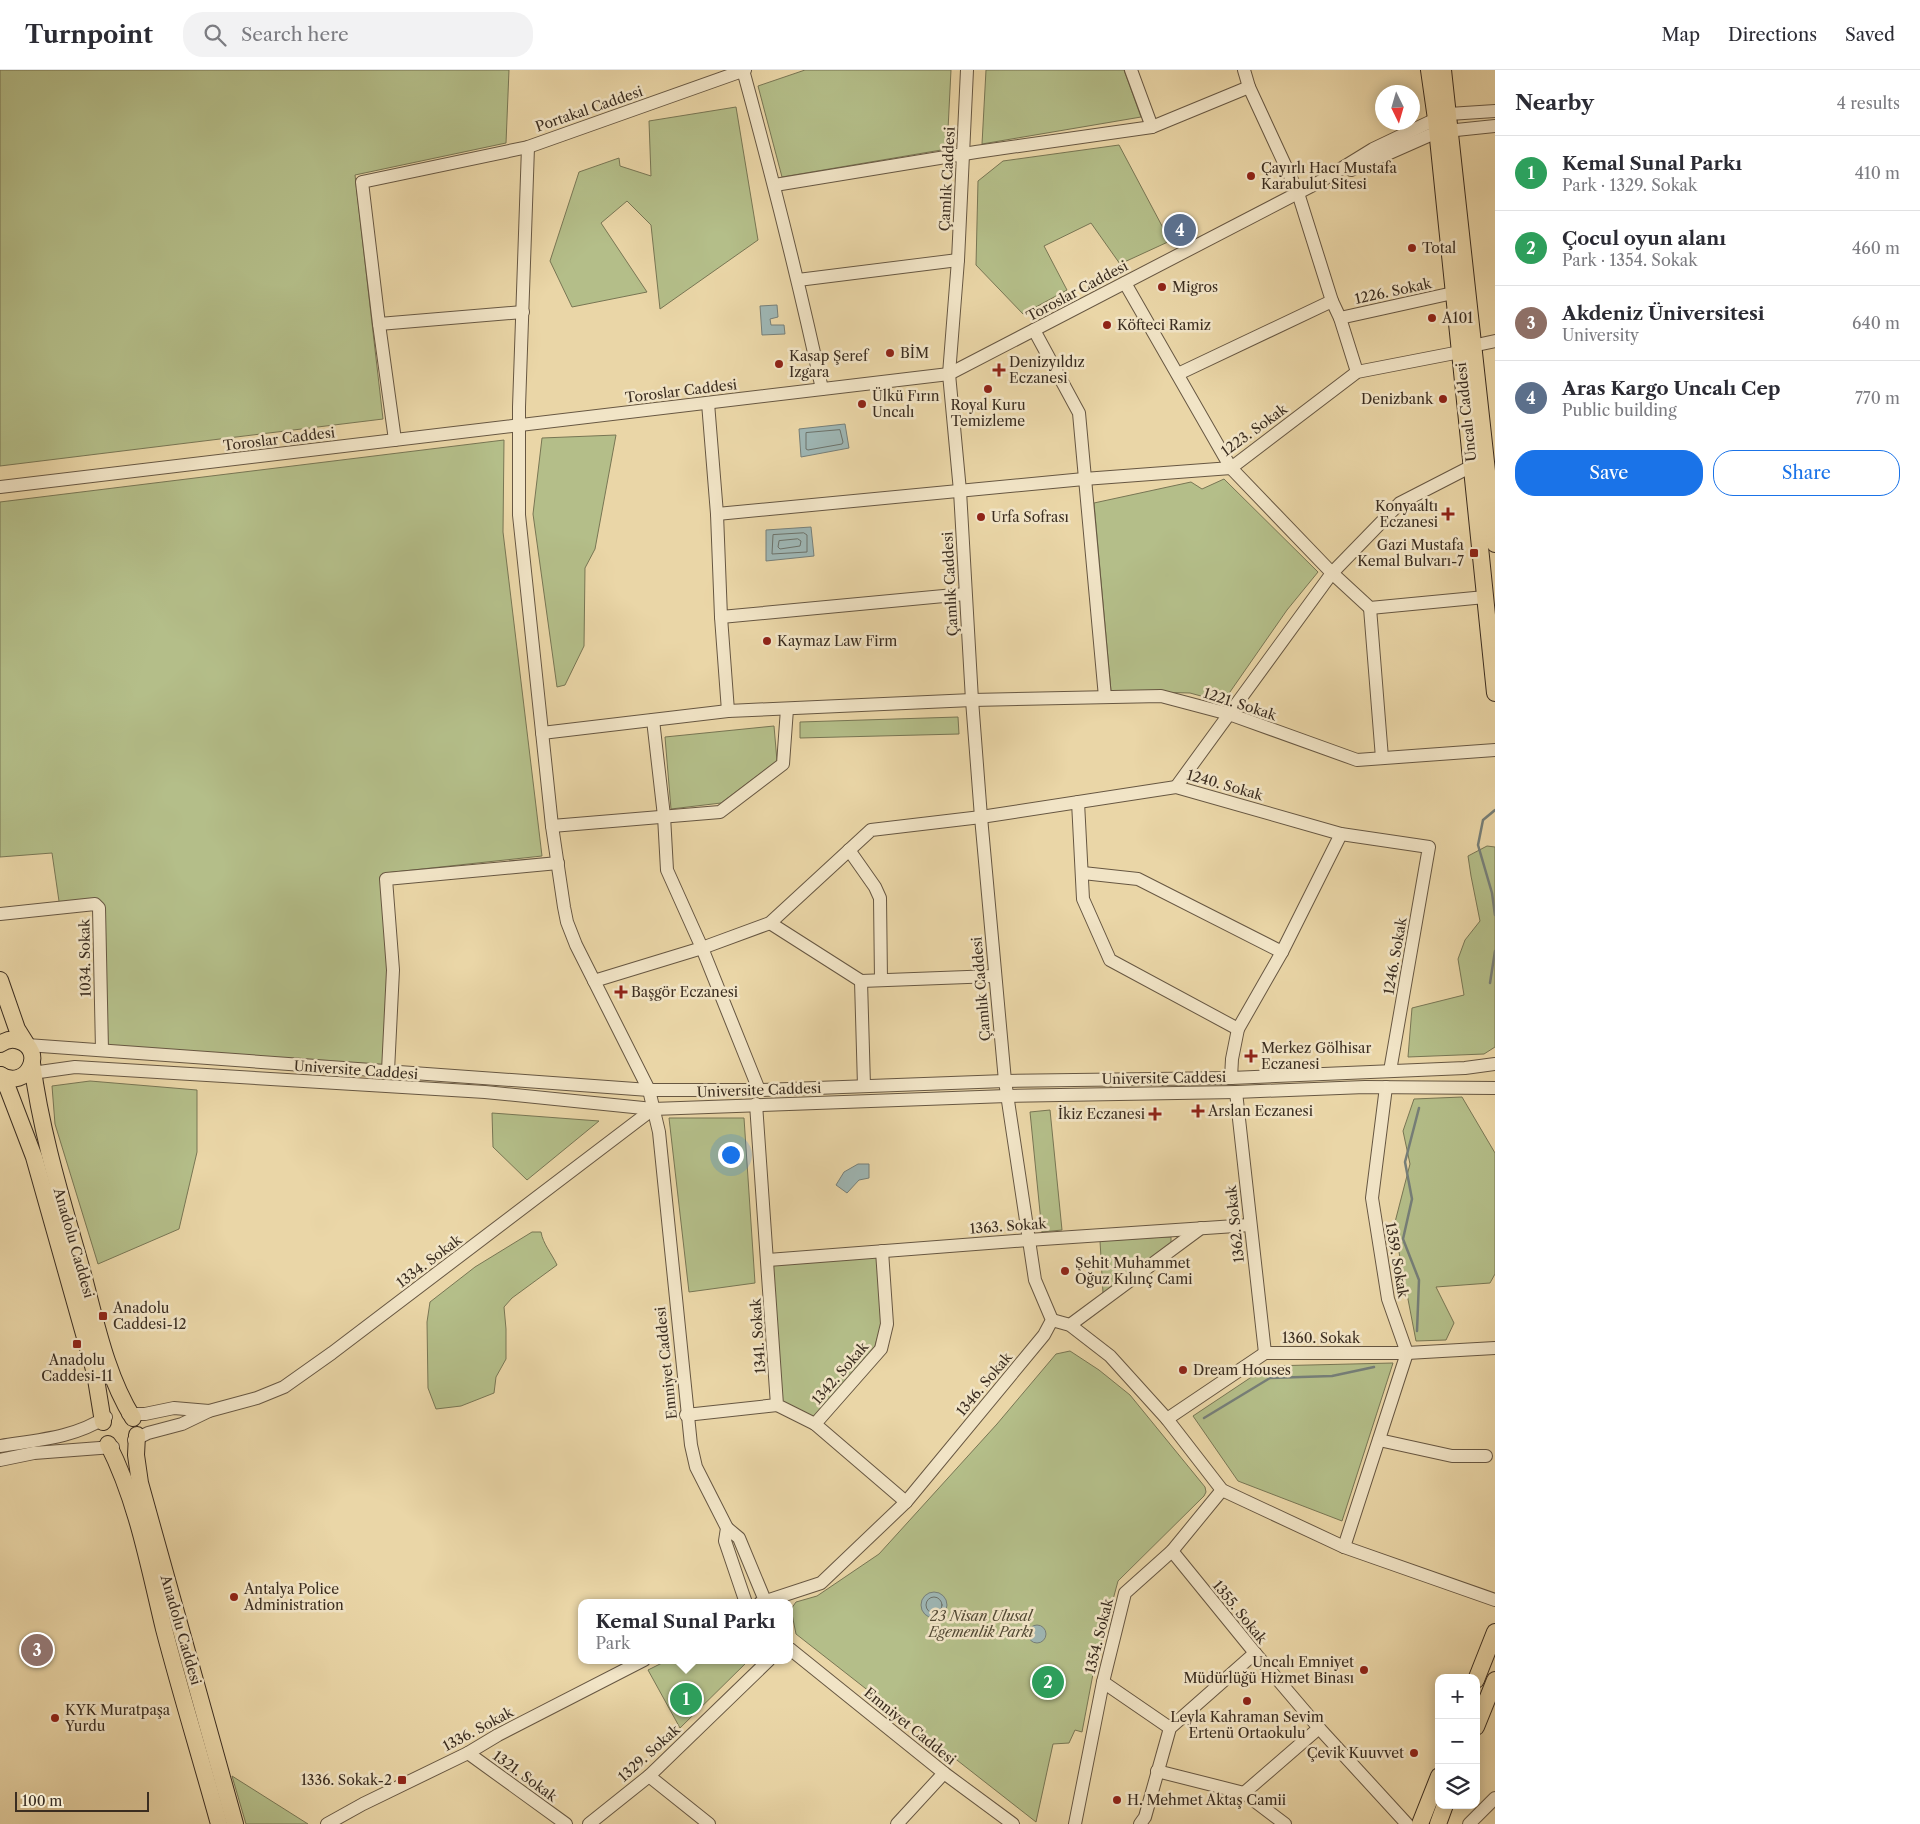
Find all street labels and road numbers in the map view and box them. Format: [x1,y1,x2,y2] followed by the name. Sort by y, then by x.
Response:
[533,82,645,136] street label: Portakal Caddesi
[935,126,959,232] street label: Çamlık Caddesi
[1023,257,1131,325] street label: Toroslar Caddesi
[1353,274,1434,308] street label: 1226. Sokak
[1452,362,1480,462] street label: Uncalı Caddesi
[624,375,738,407] street label: Toroslar Caddesi
[1217,399,1291,460] street label: 1223. Sokak
[222,423,336,455] street label: Toroslar Caddesi
[938,531,962,637] street label: Çamlık Caddesi
[1201,684,1280,725] street label: 1221. Sokak
[1185,766,1266,805] street label: 1240. Sokak
[1379,915,1411,996] street label: 1246. Sokak
[75,918,95,997] street label: 1034. Sokak
[967,936,995,1042] street label: Çamlık Caddesi
[293,1057,419,1083] street label: Universite Caddesi
[1102,1068,1226,1088] street label: Universite Caddesi
[696,1079,822,1101] street label: Universite Caddesi
[1222,1184,1248,1263] street label: 1362. Sokak
[49,1185,98,1300] street label: Anadolu Caddesi
[969,1214,1048,1238] street label: 1363. Sokak
[1382,1221,1413,1300] street label: 1359. Sokak
[393,1230,466,1291] street label: 1334. Sokak
[746,1297,770,1374] street label: 1341. Sokak
[651,1306,681,1420] street label: Emniyet Caddesi
[1282,1329,1361,1347] street label: 1360. Sokak
[808,1337,873,1408] street label: 1342. Sokak
[952,1348,1016,1419] street label: 1346. Sokak
[156,1572,205,1687] street label: Anadolu Caddesi
[1209,1577,1272,1648] street label: 1355. Sokak
[1081,1596,1117,1676] street label: 1354. Sokak
[860,1683,960,1769] street label: Emniyet Caddesi
[440,1703,517,1755] street label: 1336. Sokak
[614,1720,684,1785] street label: 1329. Sokak
[489,1747,561,1806] street label: 1321. Sokak

